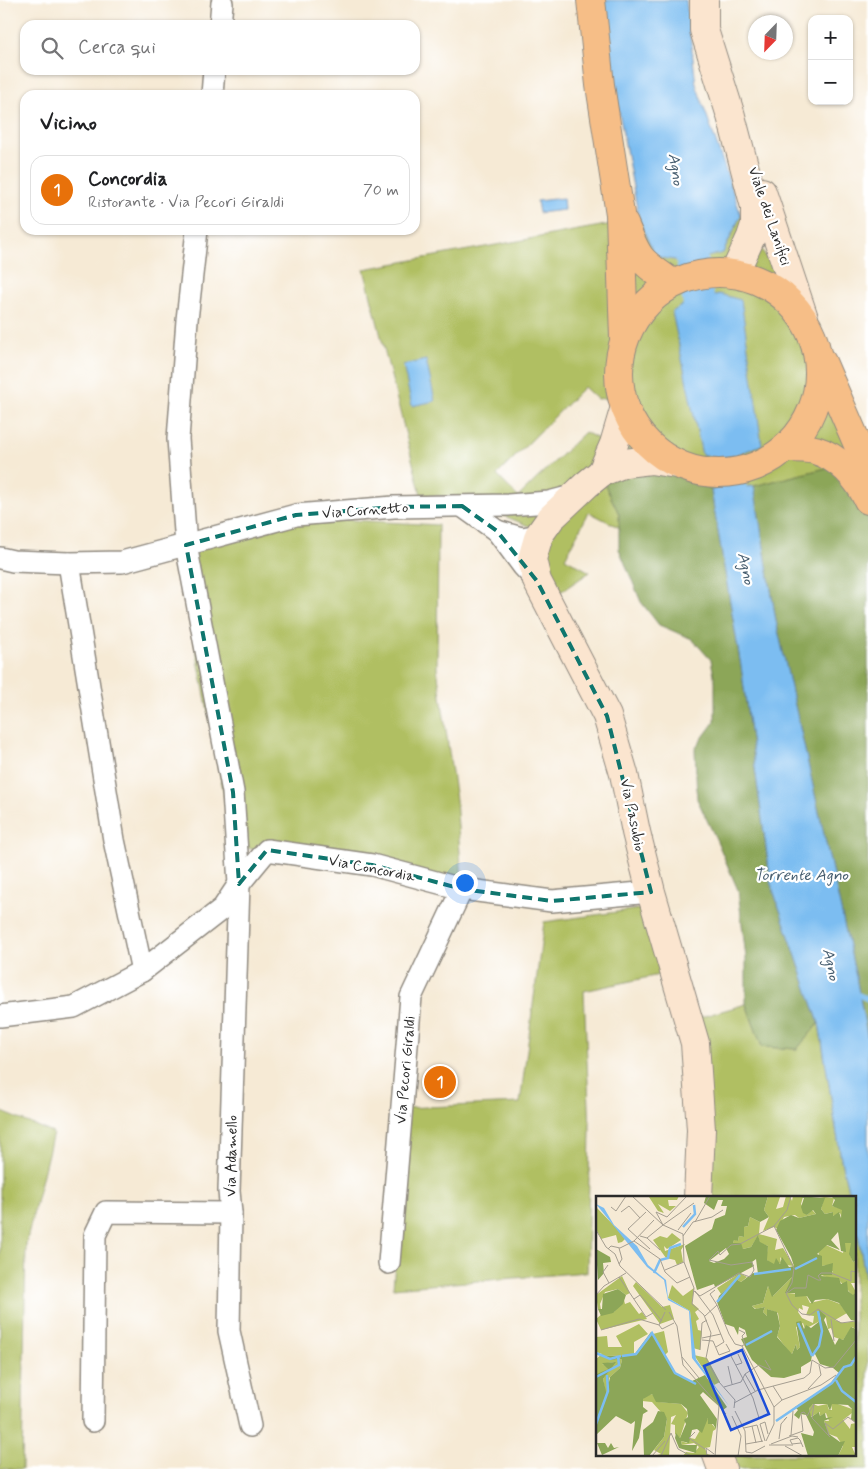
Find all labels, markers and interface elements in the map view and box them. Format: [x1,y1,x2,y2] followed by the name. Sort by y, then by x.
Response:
[748,15,793,60] north arrow
[808,15,853,105] map controls
[808,15,853,60] button: +
[20,20,420,75] search box
[38,34,66,62] icon: search
[78,35,156,60] text: Cerca qui
[808,60,853,105] button: −
[40,109,97,137] text: Vicino
[663,152,689,187] water label: Agno
[743,164,795,268] street label: Viale dei Lanifici
[88,167,168,192] text: Concordia
[53,180,61,201] text: 1
[363,180,399,201] text: 70 m
[88,192,284,213] text: Ristorante · Via Pecori Giraldi
[321,498,409,524] street label: Via Cornetto
[732,550,759,587] water label: Agno
[615,777,649,853] street label: Via Pasubio
[327,851,418,887] street label: Via Concordia
[754,865,848,886] water label: Torrente Agno
[452,870,478,896] your location
[817,946,844,983] water label: Agno
[391,1015,421,1125] street label: Via Pecori Giraldi
[424,1063,456,1101] pin: 1
[221,1115,243,1197] street label: Via Adamello
[596,1196,856,1456] inset map

